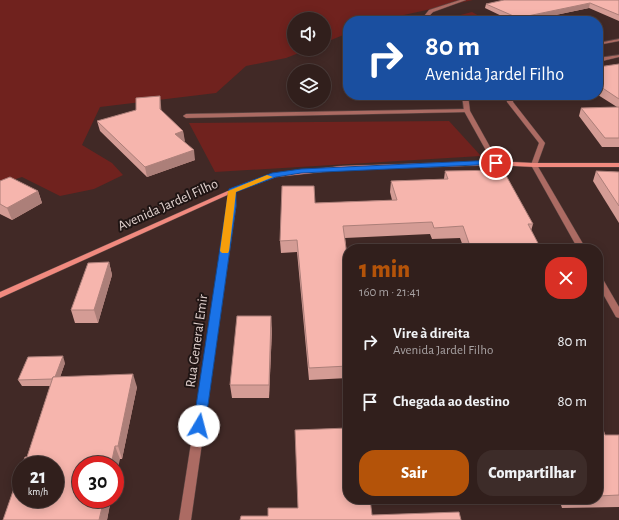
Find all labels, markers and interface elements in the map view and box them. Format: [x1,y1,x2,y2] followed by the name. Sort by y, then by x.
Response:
[287,12,331,108] map controls
[287,12,331,56] button: sound
[359,32,411,84] icon: right
[425,33,480,61] text: 80 m
[287,64,331,108] button: layers
[425,66,564,84] text: Avenida Jardel Filho
[479,146,513,180] pin
[485,152,507,174] icon: arrive
[116,177,220,233] street label: Avenida Jardel Filho
[545,257,587,299] button: close
[359,258,410,282] text: 1 min
[359,286,420,299] text: 160 m · 21:41
[184,293,211,389] street label: Rua General Emir
[393,326,470,341] text: Vire à direita
[359,331,381,353] icon: right
[557,334,587,349] text: 80 m
[393,344,493,357] text: Avenida Jardel Filho
[359,391,381,413] icon: arrive
[393,394,510,409] text: Chegada ao destino
[557,394,587,409] text: 80 m
[178,405,220,447] position arrow
[359,450,469,496] button: Sair
[477,450,587,496] button: Compartilhar
[72,456,124,508] speed limit sign: 30
[30,467,46,487] text: 21
[28,487,48,497] text: km/h

